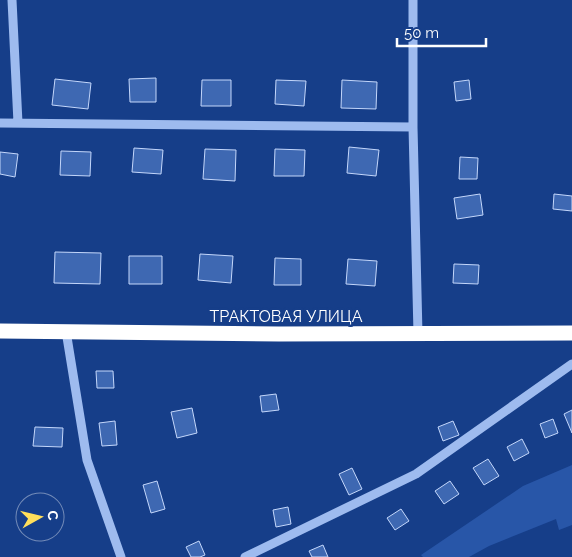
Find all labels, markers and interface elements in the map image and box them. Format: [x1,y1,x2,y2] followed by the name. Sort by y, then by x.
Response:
[397,15,486,47] scale bar
[404,24,439,42] text: 50 m
[210,307,363,326] street label: ТРАКТОВАЯ УЛИЦА
[15,492,65,542] north arrow
[44,509,62,521] text: С

